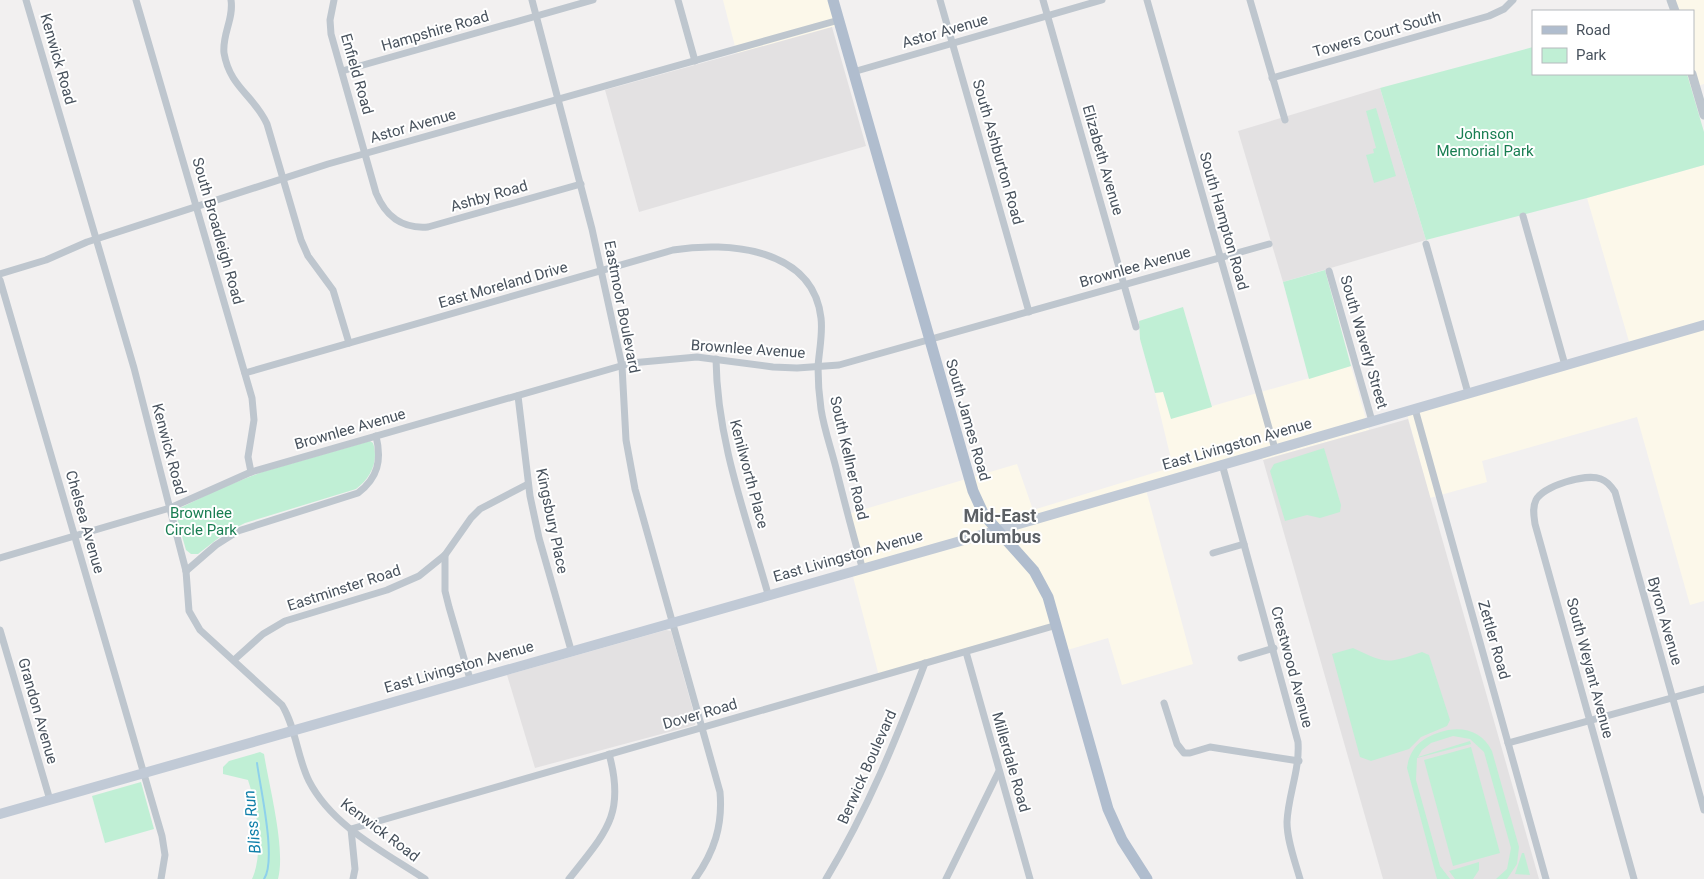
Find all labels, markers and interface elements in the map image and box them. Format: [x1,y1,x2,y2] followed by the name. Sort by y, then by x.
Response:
[379,7,491,55] street label: Hampshire Road
[1311,7,1443,61] street label: Towers Court South
[900,10,990,52] street label: Astor Avenue
[1532,10,1694,75] legend
[36,11,80,107] street label: Kenwick Road
[1576,21,1610,39] text: Road
[337,31,377,117] street label: Enfield Road
[1576,46,1607,64] text: Park
[969,77,1027,227] street label: South Ashburton Road
[1079,103,1127,217] street label: Elizabeth Avenue
[368,105,458,147] street label: Astor Avenue
[1436,125,1534,160] park label: Johnson Memorial Park
[1196,150,1252,292] street label: South Hampton Road
[188,155,248,307] street label: South Broadleigh Road
[448,176,530,216] street label: Ashby Road
[600,239,644,375] street label: Eastmoor Boulevard
[1077,243,1193,291] street label: Brownlee Avenue
[436,258,570,312] street label: East Moreland Drive
[1336,273,1392,411] street label: South Waverly Street
[690,336,806,362] street label: Brownlee Avenue
[942,357,994,483] street label: South James Road
[826,394,872,522] street label: South Kellner Road
[148,401,190,497] street label: Kenwick Road
[292,405,408,453] street label: Brownlee Avenue
[1160,414,1314,474] street label: East Livingston Avenue
[726,418,772,530] street label: Kenilworth Place
[532,467,572,575] street label: Kingsbury Place
[62,468,108,576] street label: Chelsea Avenue
[165,504,237,539] park label: Brownlee Circle Park
[959,505,1041,547] district label: Mid-East Columbus
[771,526,925,586] street label: East Livingston Avenue
[285,561,403,615] street label: Eastminster Road
[1644,575,1686,667] street label: Byron Avenue
[1563,596,1617,740] street label: South Weyant Avenue
[1474,598,1514,682] street label: Zettler Road
[1267,604,1317,730] street label: Crestwood Avenue
[382,637,536,697] street label: East Livingston Avenue
[14,656,62,766] street label: Grandon Avenue
[661,695,739,733] street label: Dover Road
[834,707,900,827] street label: Berwick Boulevard
[988,710,1034,814] street label: Millerdale Road
[239,789,265,855] water label: Bliss Run
[337,795,423,865] street label: Kenwick Road

